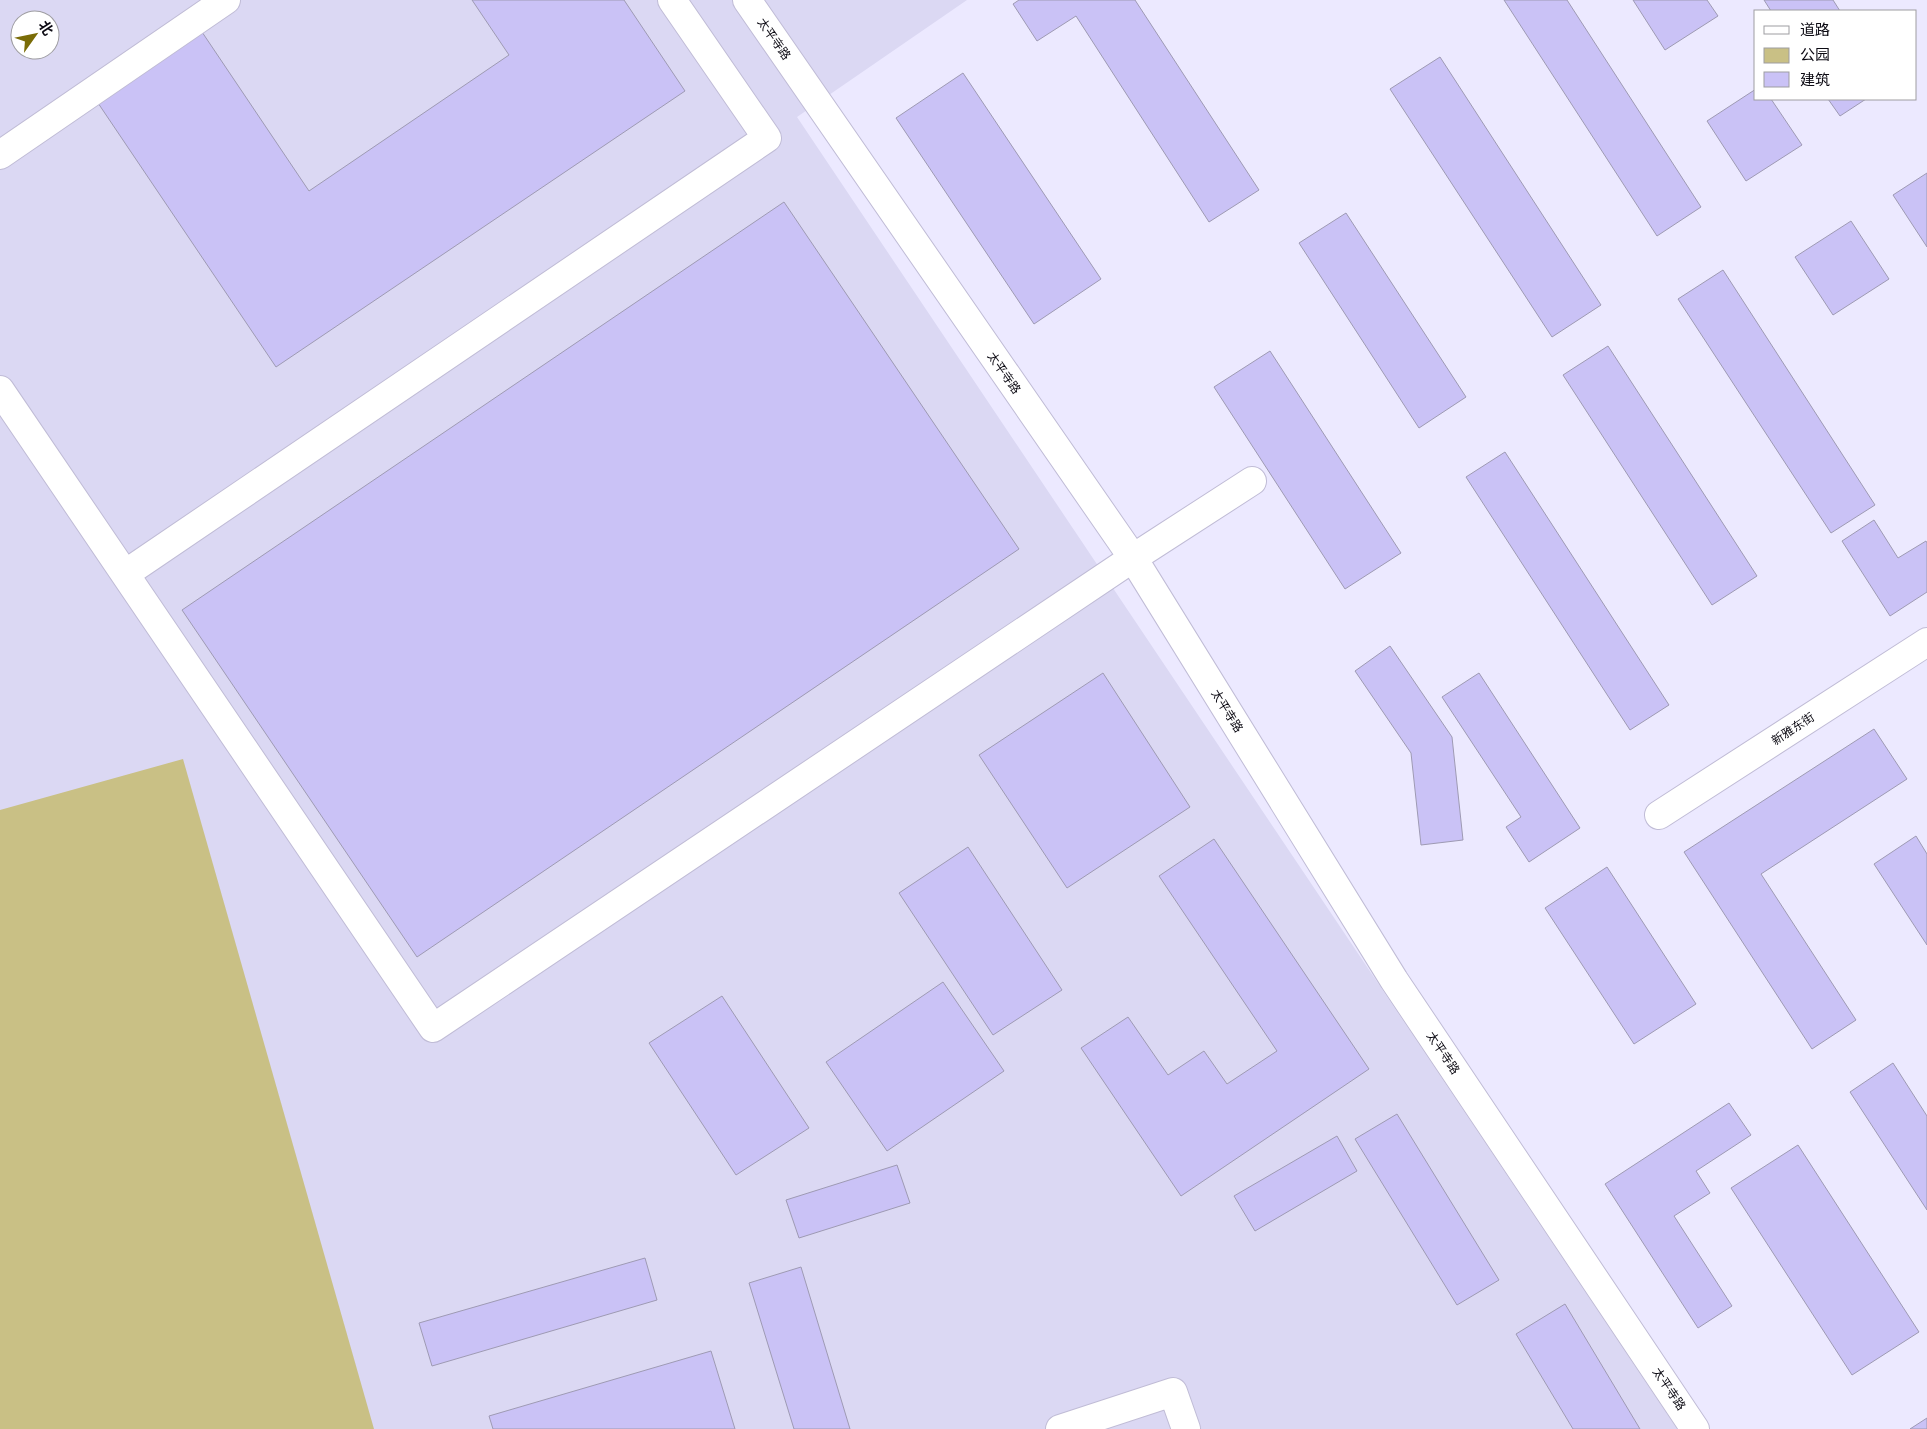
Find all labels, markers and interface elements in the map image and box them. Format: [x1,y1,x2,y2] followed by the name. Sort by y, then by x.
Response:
[10,10,60,60] north arrow
[1754,10,1917,100] legend
[754,15,794,63] street label: 太平寺路
[35,18,56,38] text: 北
[1800,21,1830,39] text: 道路
[1800,46,1830,64] text: 公园
[1800,71,1830,89] text: 建筑
[984,349,1024,397] street label: 太平寺路
[1208,687,1246,735] street label: 太平寺路
[1769,710,1817,748] street label: 新雅东街
[1424,1029,1462,1077] street label: 太平寺路
[1650,1365,1688,1413] street label: 太平寺路

